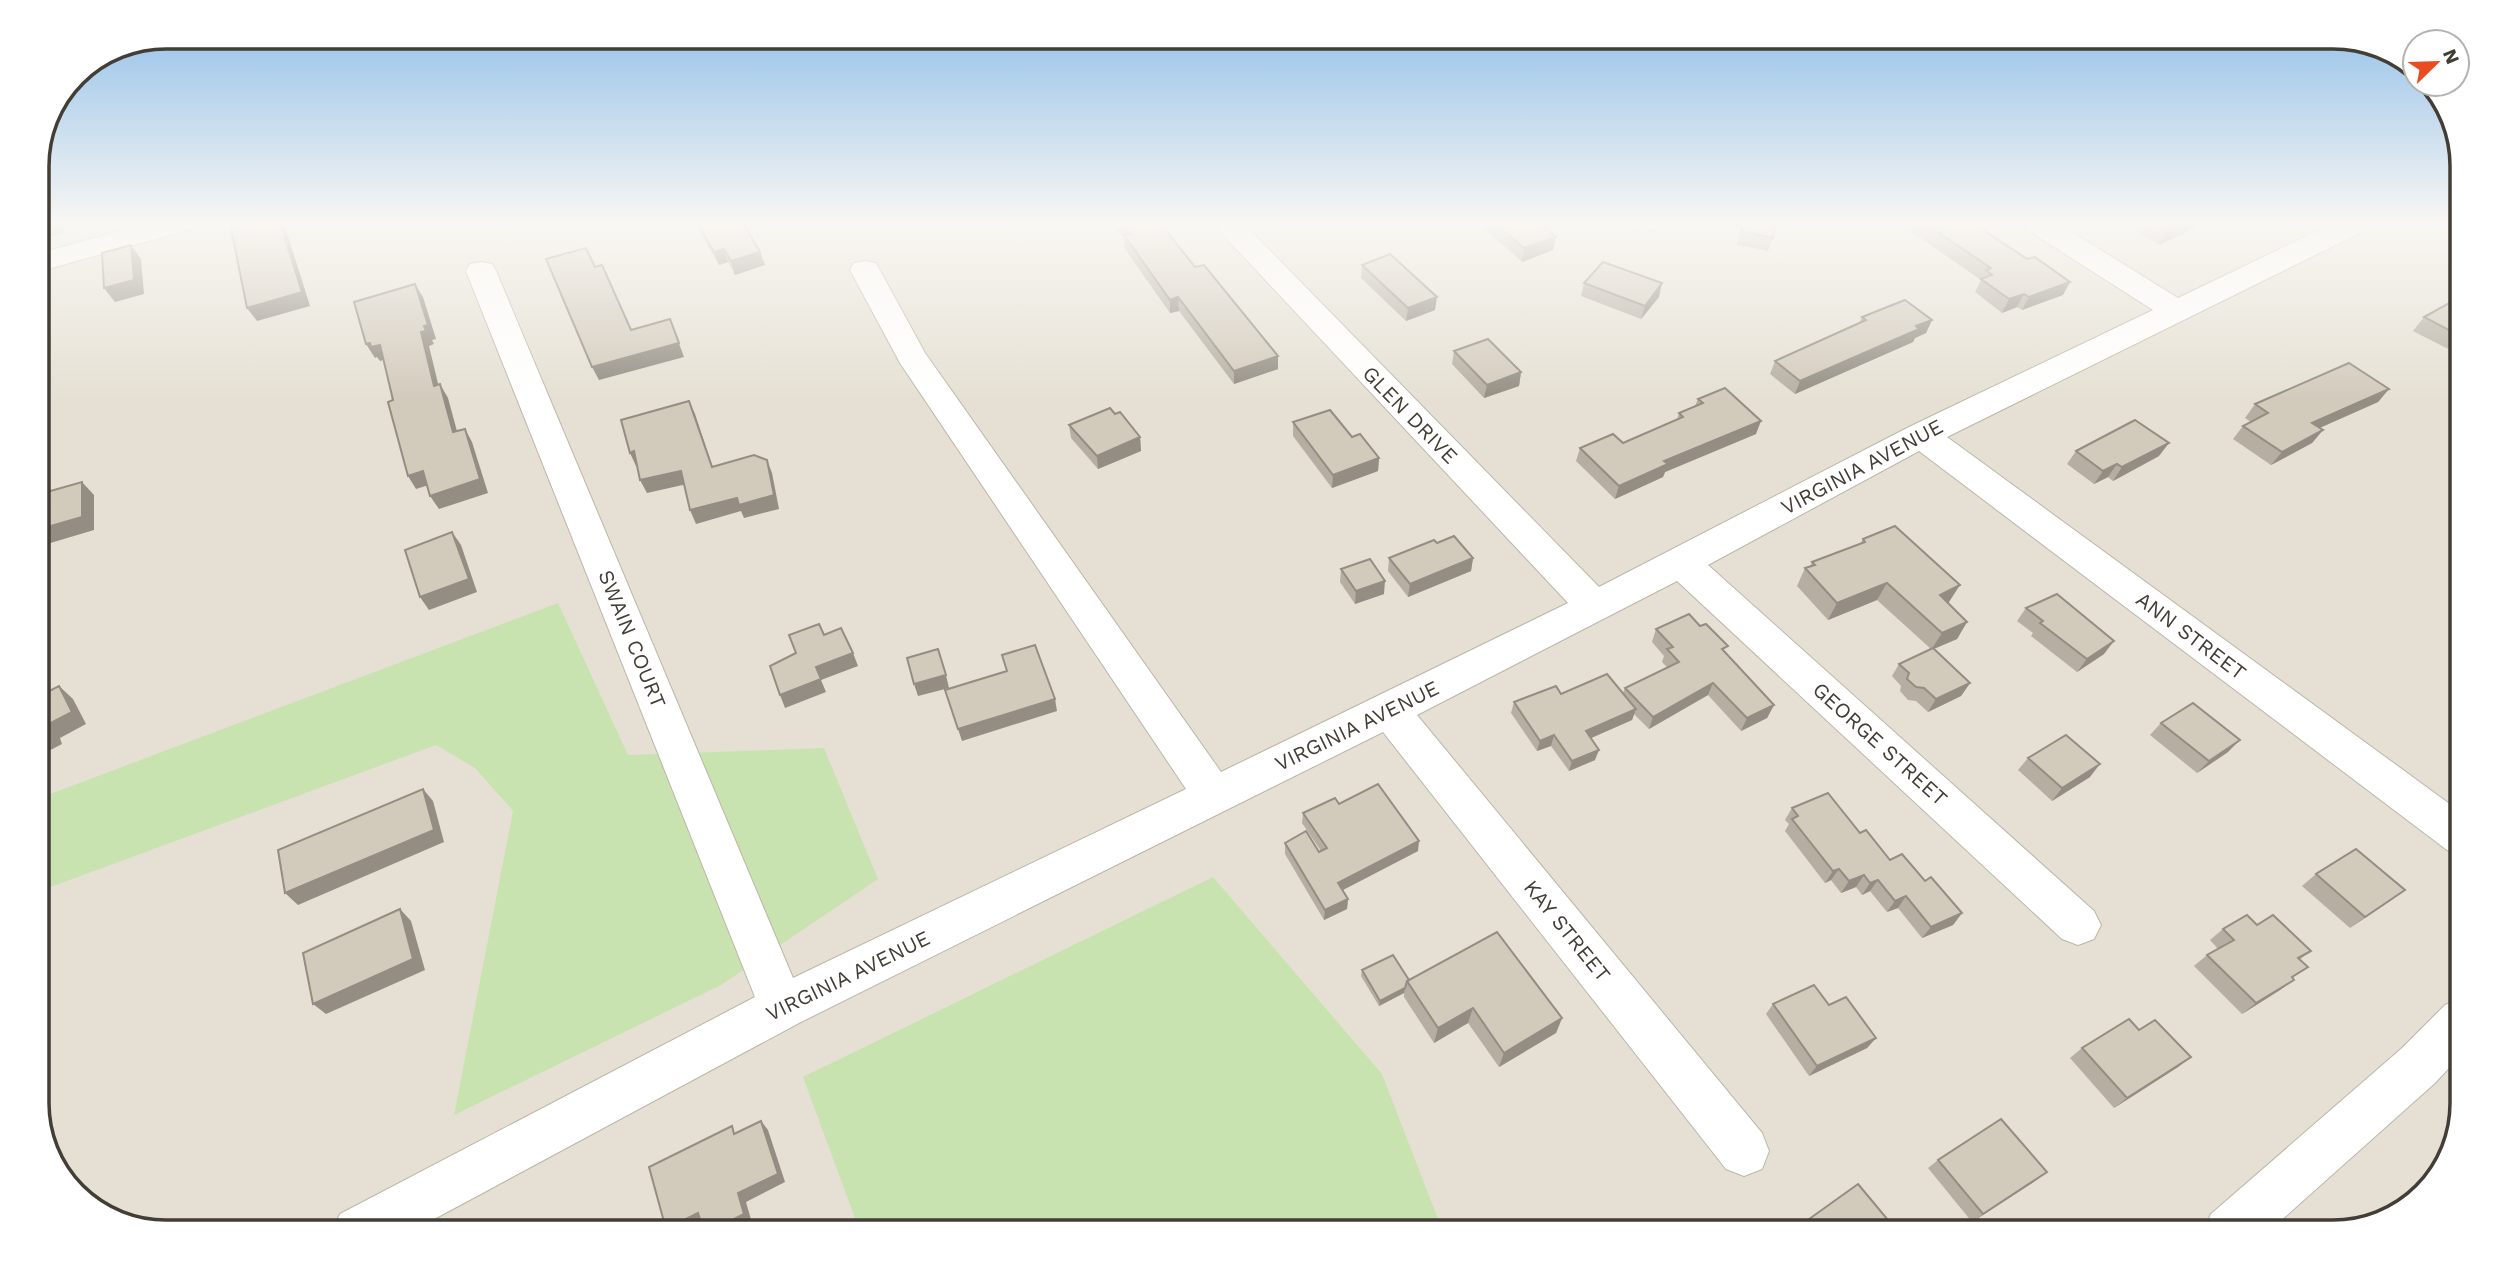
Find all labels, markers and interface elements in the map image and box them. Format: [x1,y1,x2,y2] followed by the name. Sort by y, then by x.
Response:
[2401,28,2471,98] north arrow
[2438,46,2465,68] text: N
[1358,361,1463,469] street label: GLEN DRIVE
[1777,413,1947,520] street label: VIRGINIA AVENUE
[593,566,672,712] street label: SWAIN COURT
[2132,586,2251,685] street label: ANN STREET
[1271,675,1443,776] street label: VIRGINIA AVENUE
[1808,677,1953,811] street label: GEORGE STREET
[1519,875,1616,987] street label: KAY STREET
[762,925,934,1026] street label: VIRGINIA AVENUE

